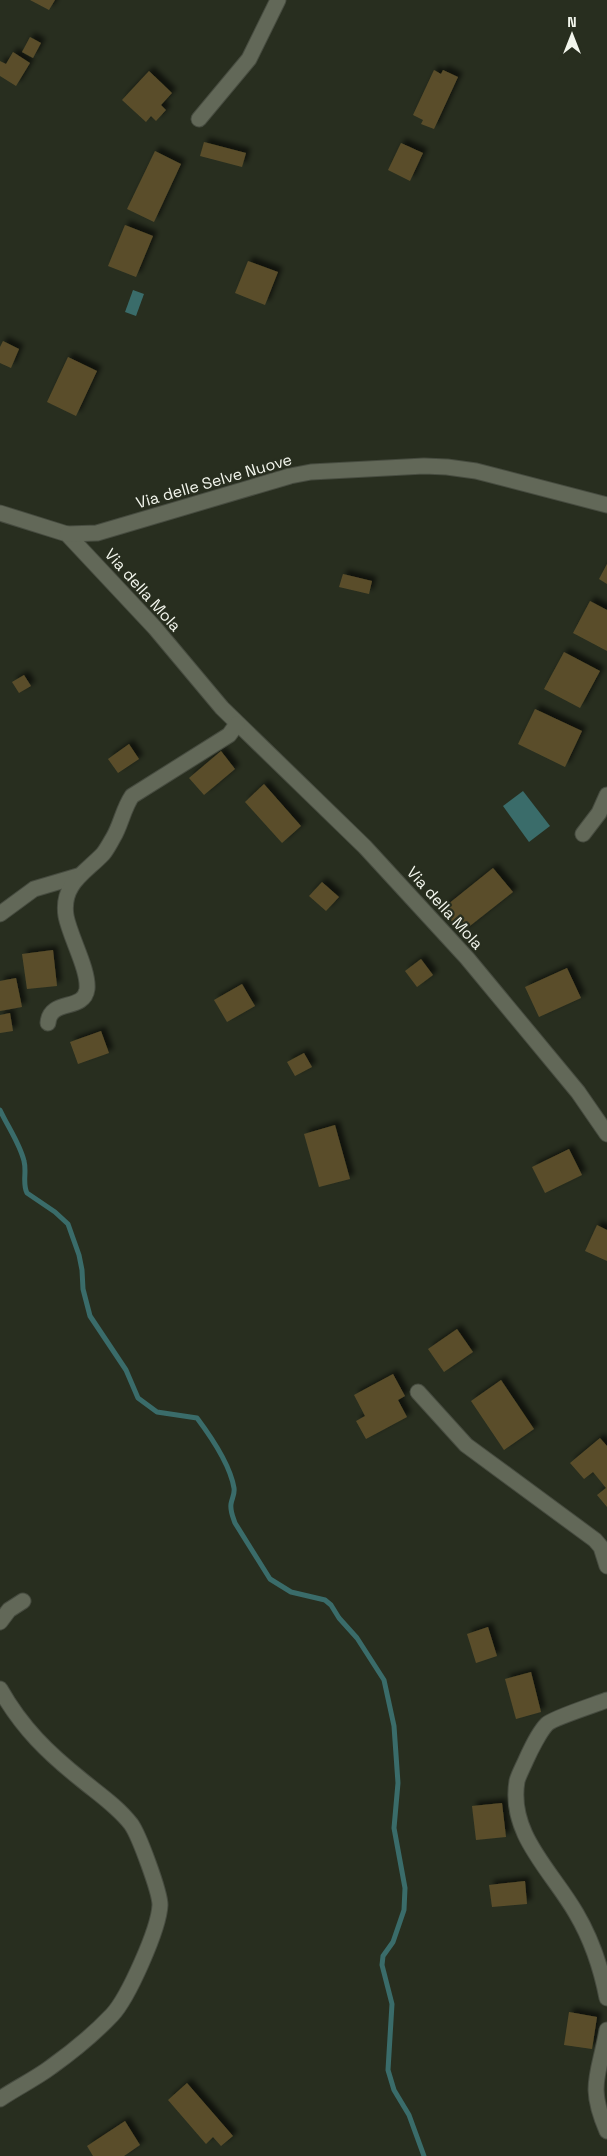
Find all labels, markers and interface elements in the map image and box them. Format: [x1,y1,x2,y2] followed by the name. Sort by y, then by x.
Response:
[547,10,597,60] north arrow
[567,13,577,31] text: N
[134,449,294,513] street label: Via delle Selve Nuove
[100,544,186,636] street label: Via della Mola
[402,862,488,954] street label: Via della Mola

